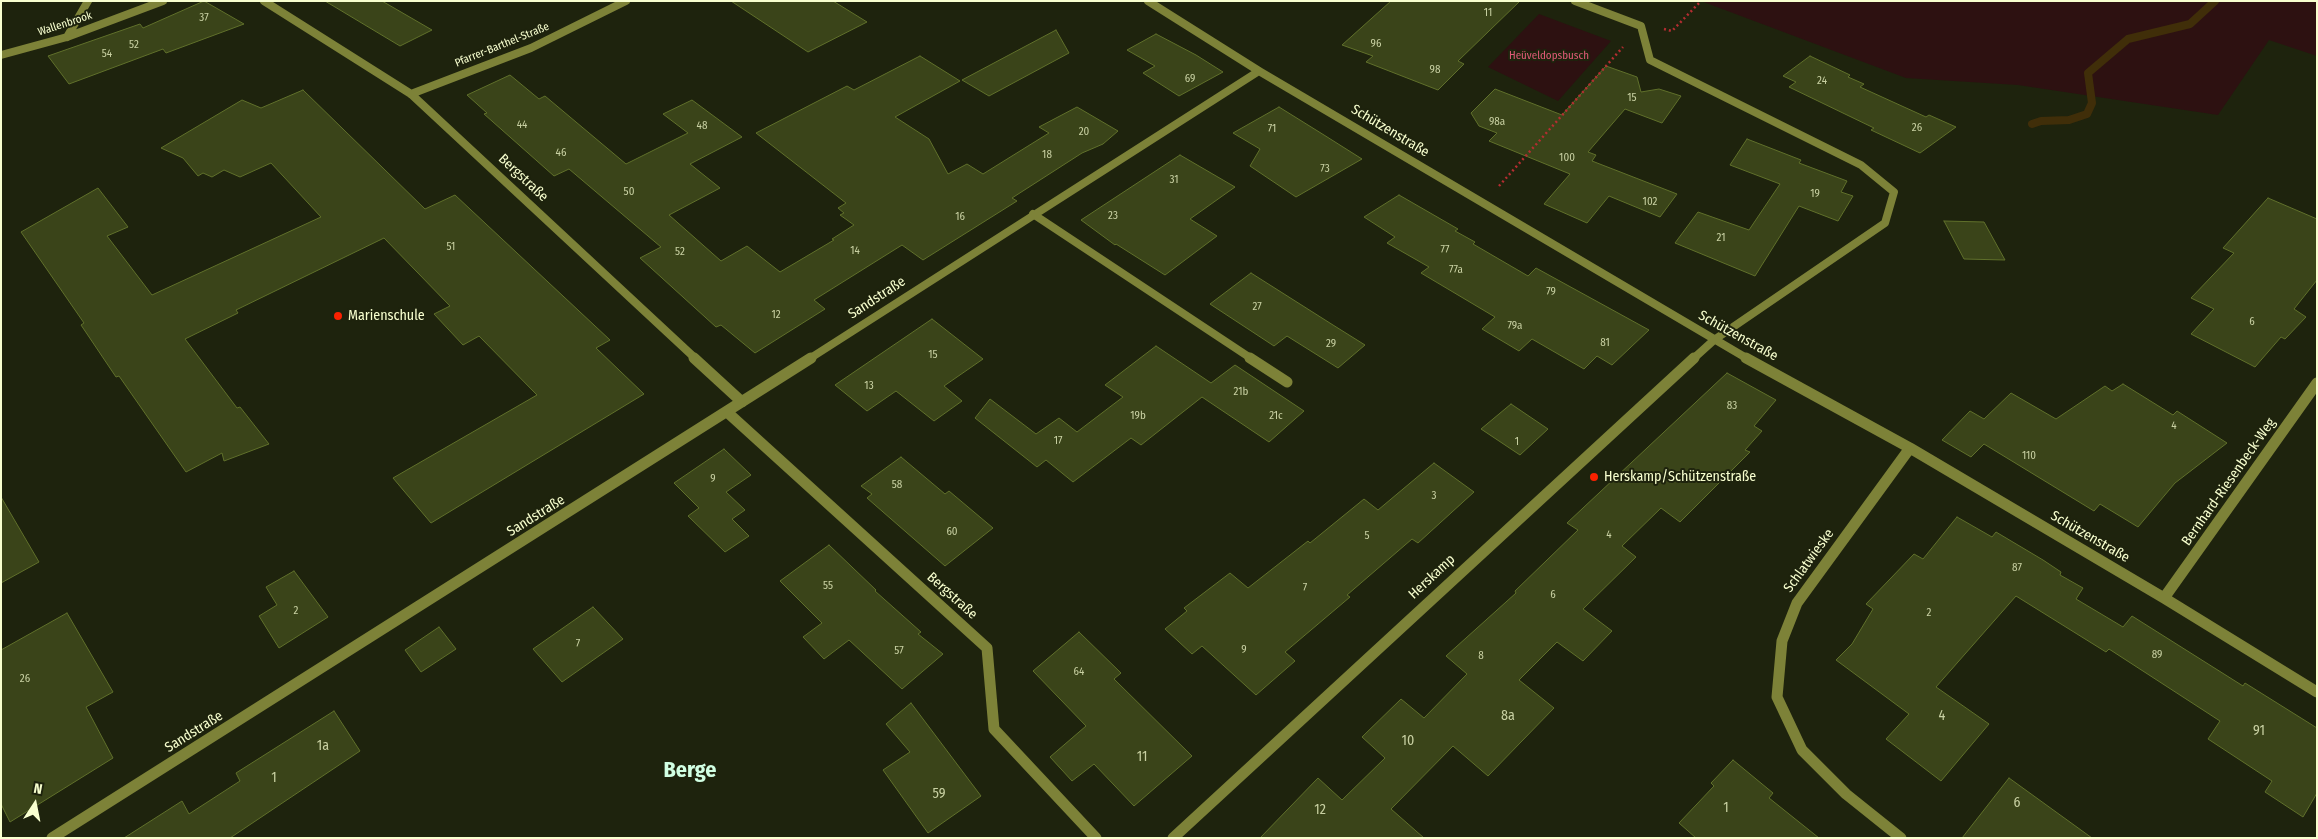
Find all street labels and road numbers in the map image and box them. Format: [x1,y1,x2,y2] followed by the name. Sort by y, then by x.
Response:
[36,9,94,39] street label: Wallenbrook
[453,20,551,70] street label: Pfarrer-Barthel-Straße
[1348,101,1432,161] street label: Schützenstraße
[495,151,551,205] street label: Bergstraße
[845,273,909,323] street label: Sandstraße
[1695,307,1781,365] street label: Schützenstraße
[2179,415,2279,549] street label: Bernhard-Riesenbeck-Weg
[504,492,568,540] street label: Sandstraße
[2048,508,2132,566] street label: Schützenstraße
[1780,526,1838,596] street label: Schlatwieske
[1405,551,1459,603] street label: Herskamp
[923,569,981,623] street label: Bergstraße
[162,708,226,756] street label: Sandstraße

